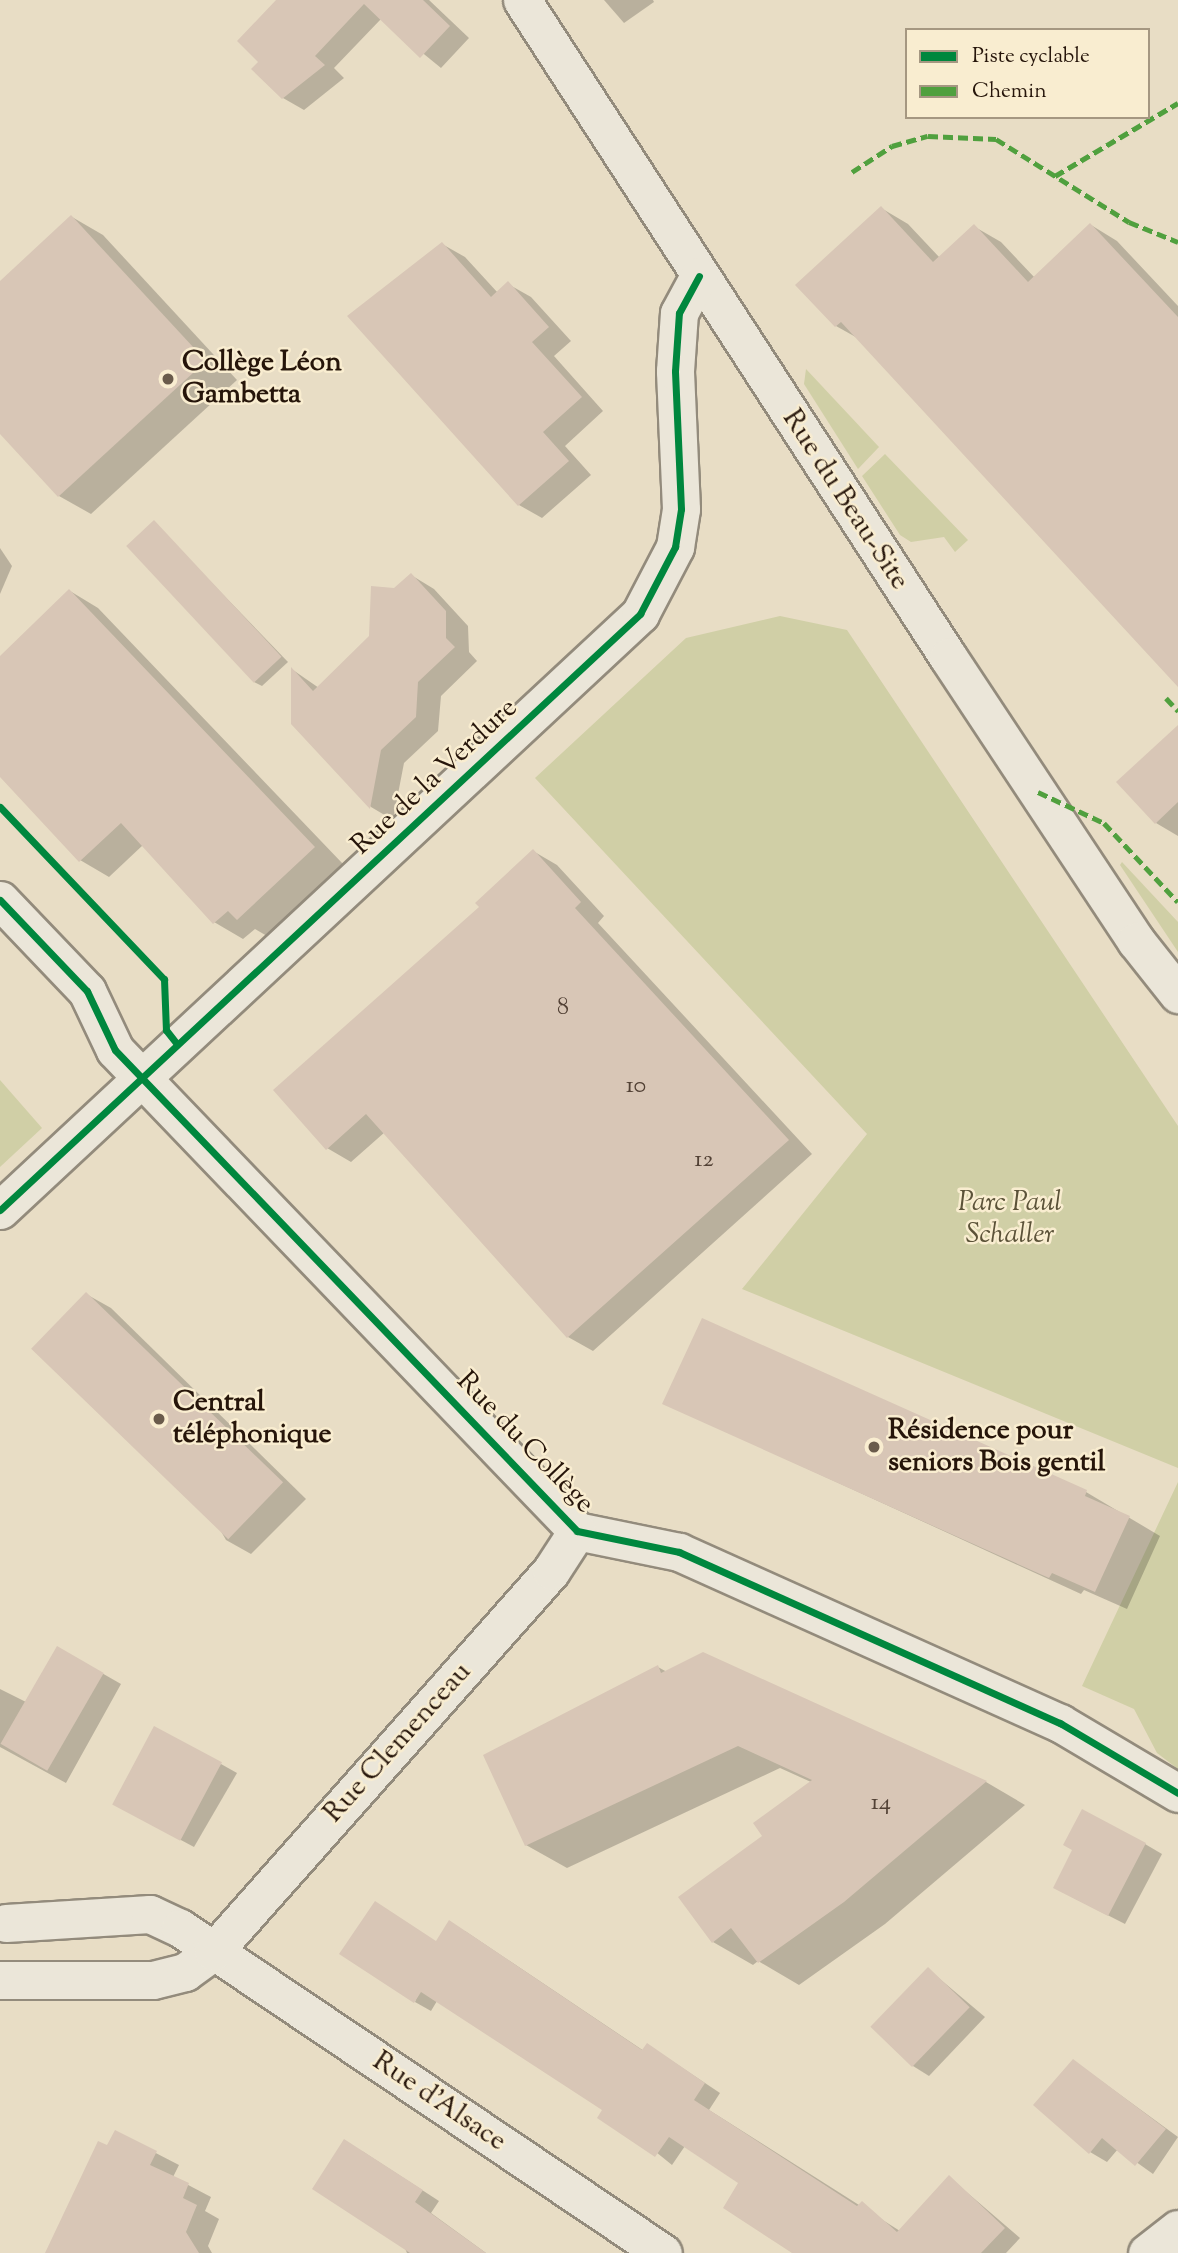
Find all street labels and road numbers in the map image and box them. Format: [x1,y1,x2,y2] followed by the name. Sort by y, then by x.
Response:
[774,404,916,596] street label: Rue du Beau-Site
[345,692,525,862] street label: Rue de la Verdure
[449,1365,601,1521] street label: Rue du Collège
[317,1656,479,1830] street label: Rue Clemenceau
[366,2045,512,2159] street label: Rue d'Alsace

